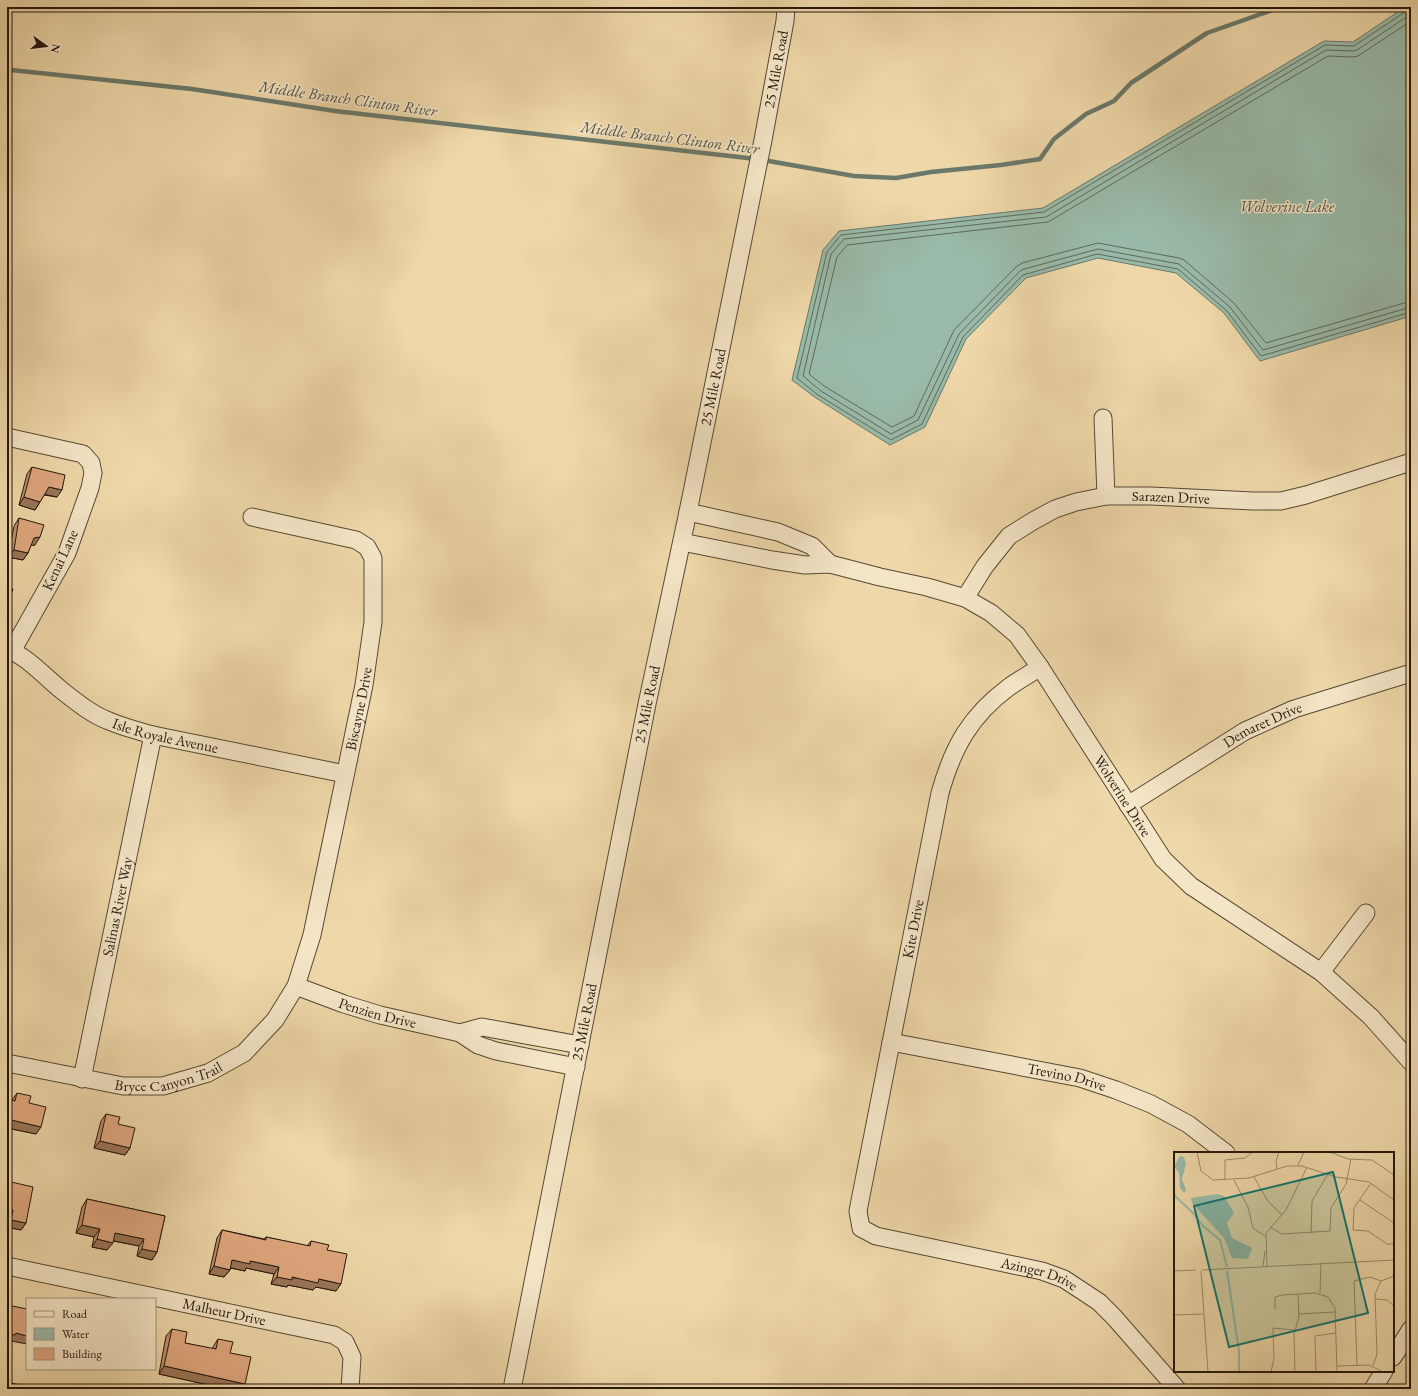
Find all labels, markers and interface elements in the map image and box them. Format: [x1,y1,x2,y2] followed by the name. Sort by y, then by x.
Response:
[26,26,66,66] north arrow
[759,28,792,109] street label: 25 Mile Road
[48,42,64,55] text: N
[256,75,439,122] water label: Middle Branch Clinton River
[578,116,761,159] water label: Middle Branch Clinton River
[1240,196,1335,217] water label: Wolverine Lake
[696,346,730,427] street label: 25 Mile Road
[1132,486,1210,508] street label: Sarazen Drive
[37,526,82,593] street label: Kenai Lane
[630,663,664,744] street label: 25 Mile Road
[341,666,375,752] street label: Biscayne Drive
[1219,697,1304,752] street label: Demaret Drive
[110,713,220,757] street label: Isle Royale Avenue
[1090,751,1156,840] street label: Wolverine Drive
[98,855,137,958] street label: Salinas River Way
[898,898,928,960] street label: Kite Drive
[567,981,601,1062] street label: 25 Mile Road
[336,993,418,1032] street label: Penzien Drive
[113,1057,226,1095] street label: Bryce Canyon Trail
[1026,1058,1109,1095] street label: Trevino Drive
[1174,1152,1394,1372] inset map
[998,1252,1082,1295] street label: Azinger Drive
[181,1293,268,1329] street label: Malheur Drive
[26,1298,156,1370] legend
[62,1306,88,1322] text: Road
[62,1326,89,1342] text: Water
[62,1346,103,1362] text: Building

